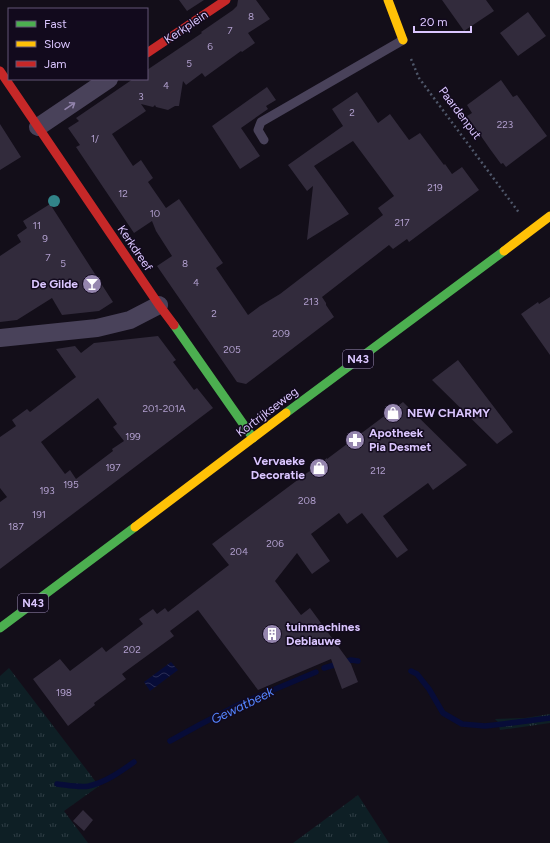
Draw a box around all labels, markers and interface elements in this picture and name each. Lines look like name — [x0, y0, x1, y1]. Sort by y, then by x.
street label: Kerkplein — [162, 7, 211, 47]
legend — [8, 8, 148, 80]
scale bar — [414, 8, 471, 34]
house number: 8 — [248, 10, 254, 23]
text: 20 m — [420, 15, 448, 29]
text: Fast — [44, 17, 67, 31]
house number: 7 — [227, 24, 233, 37]
text: Slow — [44, 37, 71, 51]
house number: 6 — [207, 40, 213, 53]
text: Jam — [44, 57, 67, 71]
house number: 5 — [186, 57, 192, 70]
house number: 4 — [163, 79, 169, 92]
street label: Paardenput — [436, 84, 484, 142]
house number: 3 — [138, 90, 144, 103]
one-way arrow — [64, 101, 76, 109]
house number: 2 — [349, 106, 355, 119]
house number: 223 — [497, 118, 513, 131]
house number: 1/ — [91, 132, 99, 145]
house number: 219 — [427, 181, 443, 194]
house number: 12 — [118, 187, 128, 200]
house number: 10 — [150, 207, 160, 220]
house number: 217 — [394, 216, 410, 229]
house number: 11 — [33, 219, 41, 232]
street label: Kerkdreef — [115, 222, 156, 274]
house number: 9 — [42, 232, 48, 245]
house number: 7 — [45, 251, 51, 264]
house number: 5 — [60, 257, 66, 270]
house number: 8 — [182, 257, 188, 270]
bar icon: De Gilde — [81, 273, 103, 295]
house number: 4 — [193, 276, 199, 289]
place label: De Gilde — [31, 277, 78, 291]
house number: 213 — [303, 295, 319, 308]
house number: 2 — [211, 307, 217, 320]
house number: 209 — [272, 327, 290, 340]
house number: 205 — [223, 343, 241, 356]
road number: N43 — [343, 350, 373, 368]
street label: Kortrijkseweg — [233, 384, 301, 440]
house number: 201-201A — [142, 402, 186, 415]
shop icon: NEW CHARMY — [382, 402, 404, 424]
place label: NEW CHARMY — [407, 406, 490, 420]
place label: Apotheek Pia Desmet — [369, 426, 431, 454]
pharmacy icon: Apotheek Pia Desmet — [344, 429, 366, 451]
house number: 199 — [125, 430, 141, 443]
place label: Vervaeke Decoratie — [251, 454, 305, 482]
shop icon: Vervaeke Decoratie — [308, 457, 330, 479]
house number: 197 — [105, 461, 121, 474]
house number: 212 — [370, 464, 386, 477]
house number: 195 — [63, 478, 79, 491]
house number: 193 — [39, 484, 55, 497]
house number: 208 — [298, 494, 316, 507]
house number: 191 — [32, 508, 46, 521]
house number: 187 — [8, 520, 24, 533]
house number: 206 — [266, 537, 284, 550]
house number: 204 — [230, 545, 248, 558]
road number: N43 — [18, 594, 48, 612]
place label: tuinmachines Deblauwe — [286, 620, 360, 648]
building icon: tuinmachines Deblauwe — [261, 623, 283, 645]
house number: 202 — [123, 643, 141, 656]
water label: Gewatbeek — [208, 684, 277, 727]
house number: 198 — [56, 686, 72, 699]

